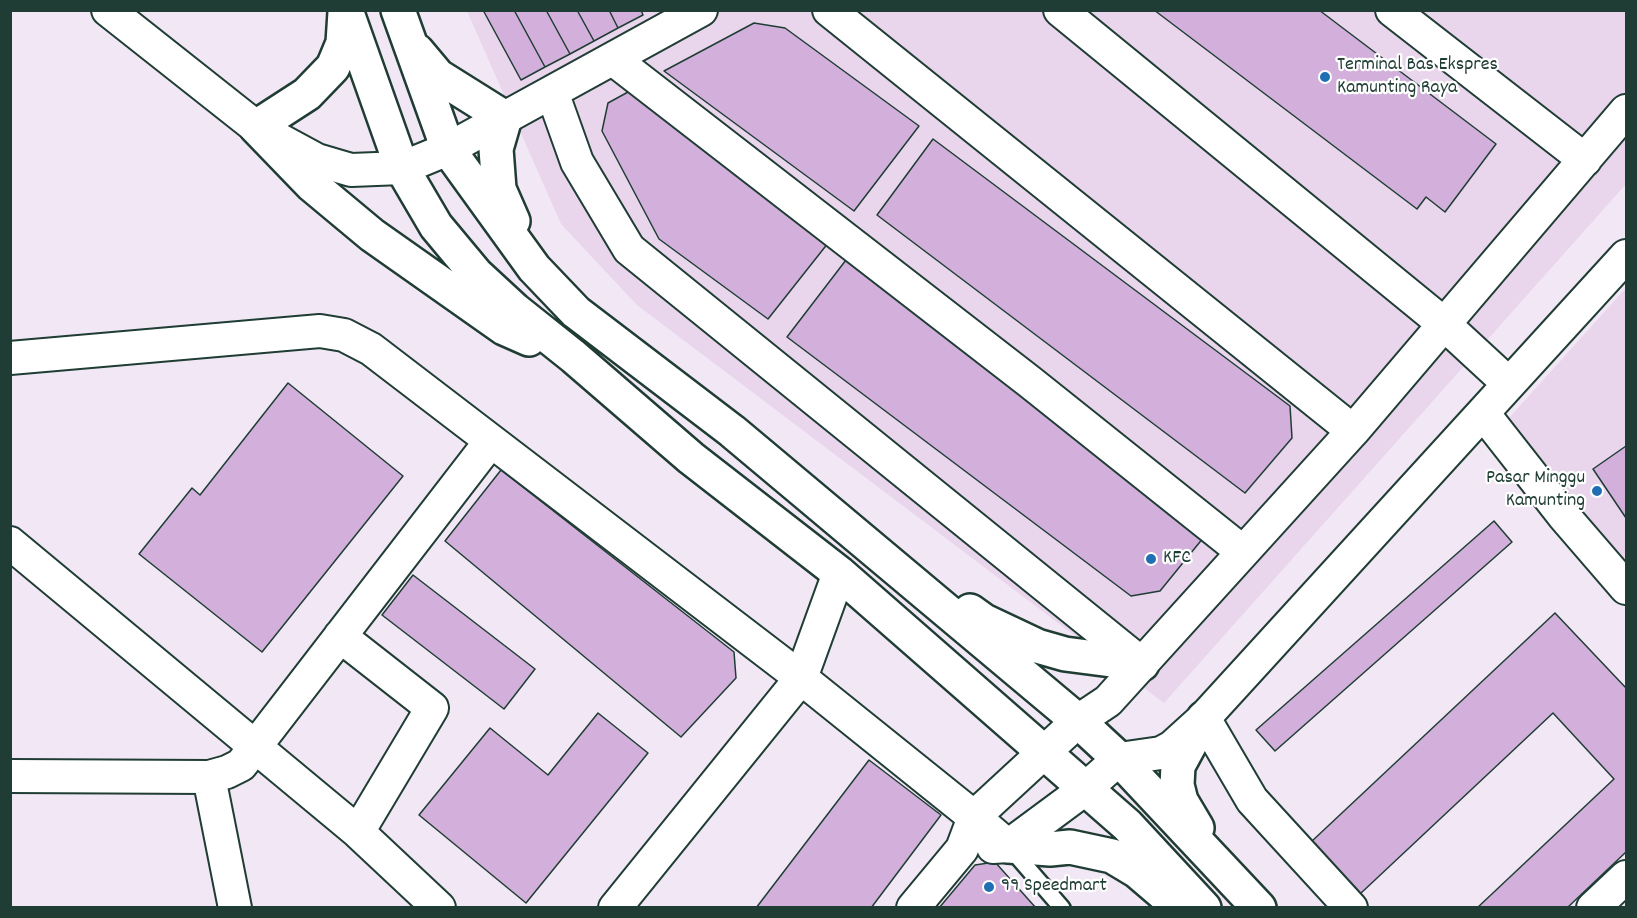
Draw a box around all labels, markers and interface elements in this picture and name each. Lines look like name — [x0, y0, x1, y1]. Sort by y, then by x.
place label: Terminal Bas Ekspres Kamunting Raya — [1337, 54, 1498, 101]
marker: Terminal Bas Ekspres Kamunting Raya — [1318, 70, 1332, 84]
place label: Pasar Minggu Kamunting — [1486, 467, 1585, 514]
marker: Pasar Minggu Kamunting — [1590, 484, 1604, 498]
place label: KFC — [1163, 547, 1191, 571]
marker: KFC — [1144, 552, 1158, 566]
place label: 99 Speedmart — [1001, 875, 1107, 899]
marker: 99 Speedmart — [982, 880, 996, 894]

